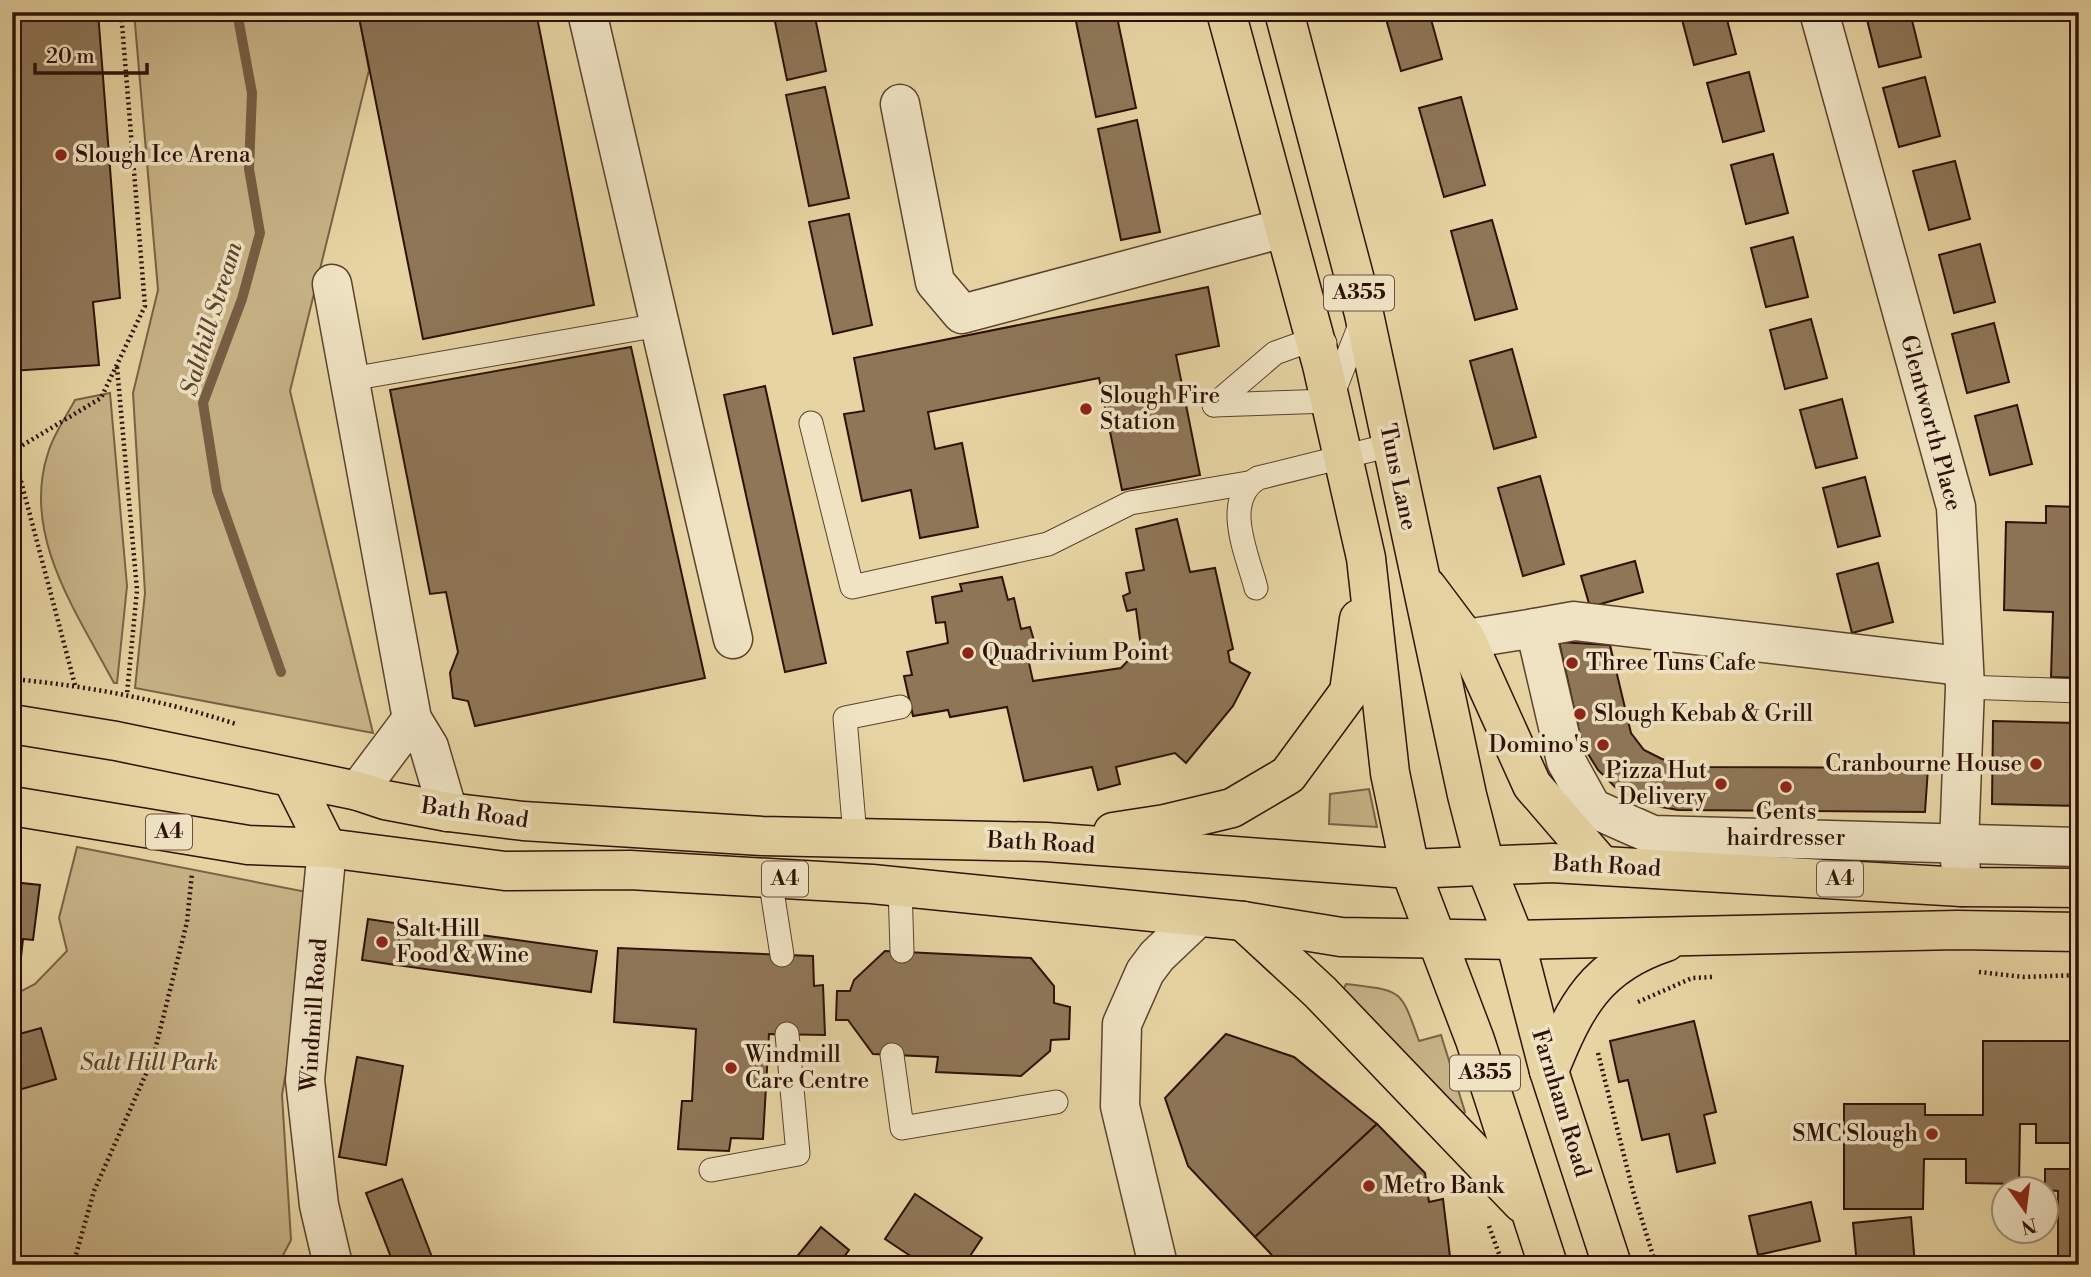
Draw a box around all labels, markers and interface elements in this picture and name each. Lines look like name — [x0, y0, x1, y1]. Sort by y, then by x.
scale bar — [35, 32, 147, 76]
text: 20 m — [46, 44, 95, 70]
place label: Slough Ice Arena — [75, 141, 251, 169]
marker: Slough Ice Arena — [53, 147, 69, 163]
water label: Salthill Stream — [174, 238, 250, 400]
road number: A355 — [1324, 276, 1394, 310]
street label: Glentworth Place — [1894, 332, 1968, 514]
place label: Slough Fire Station — [1100, 382, 1220, 436]
marker: Slough Fire Station — [1078, 401, 1094, 417]
street label: Tuns Lane — [1373, 421, 1423, 533]
place label: Quadrivium Point — [982, 639, 1169, 667]
marker: Quadrivium Point — [960, 645, 976, 661]
place label: Three Tuns Cafe — [1586, 649, 1756, 677]
marker: Three Tuns Cafe — [1564, 655, 1580, 671]
place label: Slough Kebab & Grill — [1594, 700, 1813, 728]
marker: Slough Kebab & Grill — [1572, 706, 1588, 722]
place label: Domino's — [1489, 731, 1589, 759]
marker: Domino's — [1595, 737, 1611, 753]
place label: Cranbourne House — [1825, 750, 2022, 778]
marker: Cranbourne House — [2028, 756, 2044, 772]
place label: Pizza Hut Delivery — [1606, 757, 1708, 811]
marker: Pizza Hut Delivery — [1713, 776, 1729, 792]
marker: Gents hairdresser — [1778, 779, 1794, 795]
street label: Bath Road — [419, 791, 530, 834]
place label: Gents hairdresser — [1727, 798, 1845, 852]
road number: A4 — [146, 814, 192, 850]
street label: Bath Road — [985, 826, 1096, 860]
street label: Bath Road — [1551, 849, 1662, 883]
road number: A4 — [762, 862, 808, 896]
road number: A4 — [1817, 862, 1863, 896]
place label: Salt Hill Food & Wine — [396, 915, 529, 969]
marker: Salt Hill Food & Wine — [374, 934, 390, 950]
street label: Windmill Road — [295, 937, 333, 1094]
street label: Farnham Road — [1525, 1026, 1597, 1180]
place label: Windmill Care Centre — [744, 1041, 869, 1095]
park label: Salt Hill Park — [80, 1049, 218, 1077]
road number: A355 — [1450, 1056, 1520, 1090]
marker: Windmill Care Centre — [723, 1060, 739, 1076]
place label: SMC Slough — [1792, 1120, 1918, 1148]
marker: SMC Slough — [1924, 1126, 1940, 1142]
place label: Metro Bank — [1383, 1172, 1505, 1200]
north arrow — [1990, 1176, 2060, 1246]
marker: Metro Bank — [1361, 1178, 1377, 1194]
text: N — [2019, 1212, 2039, 1239]

